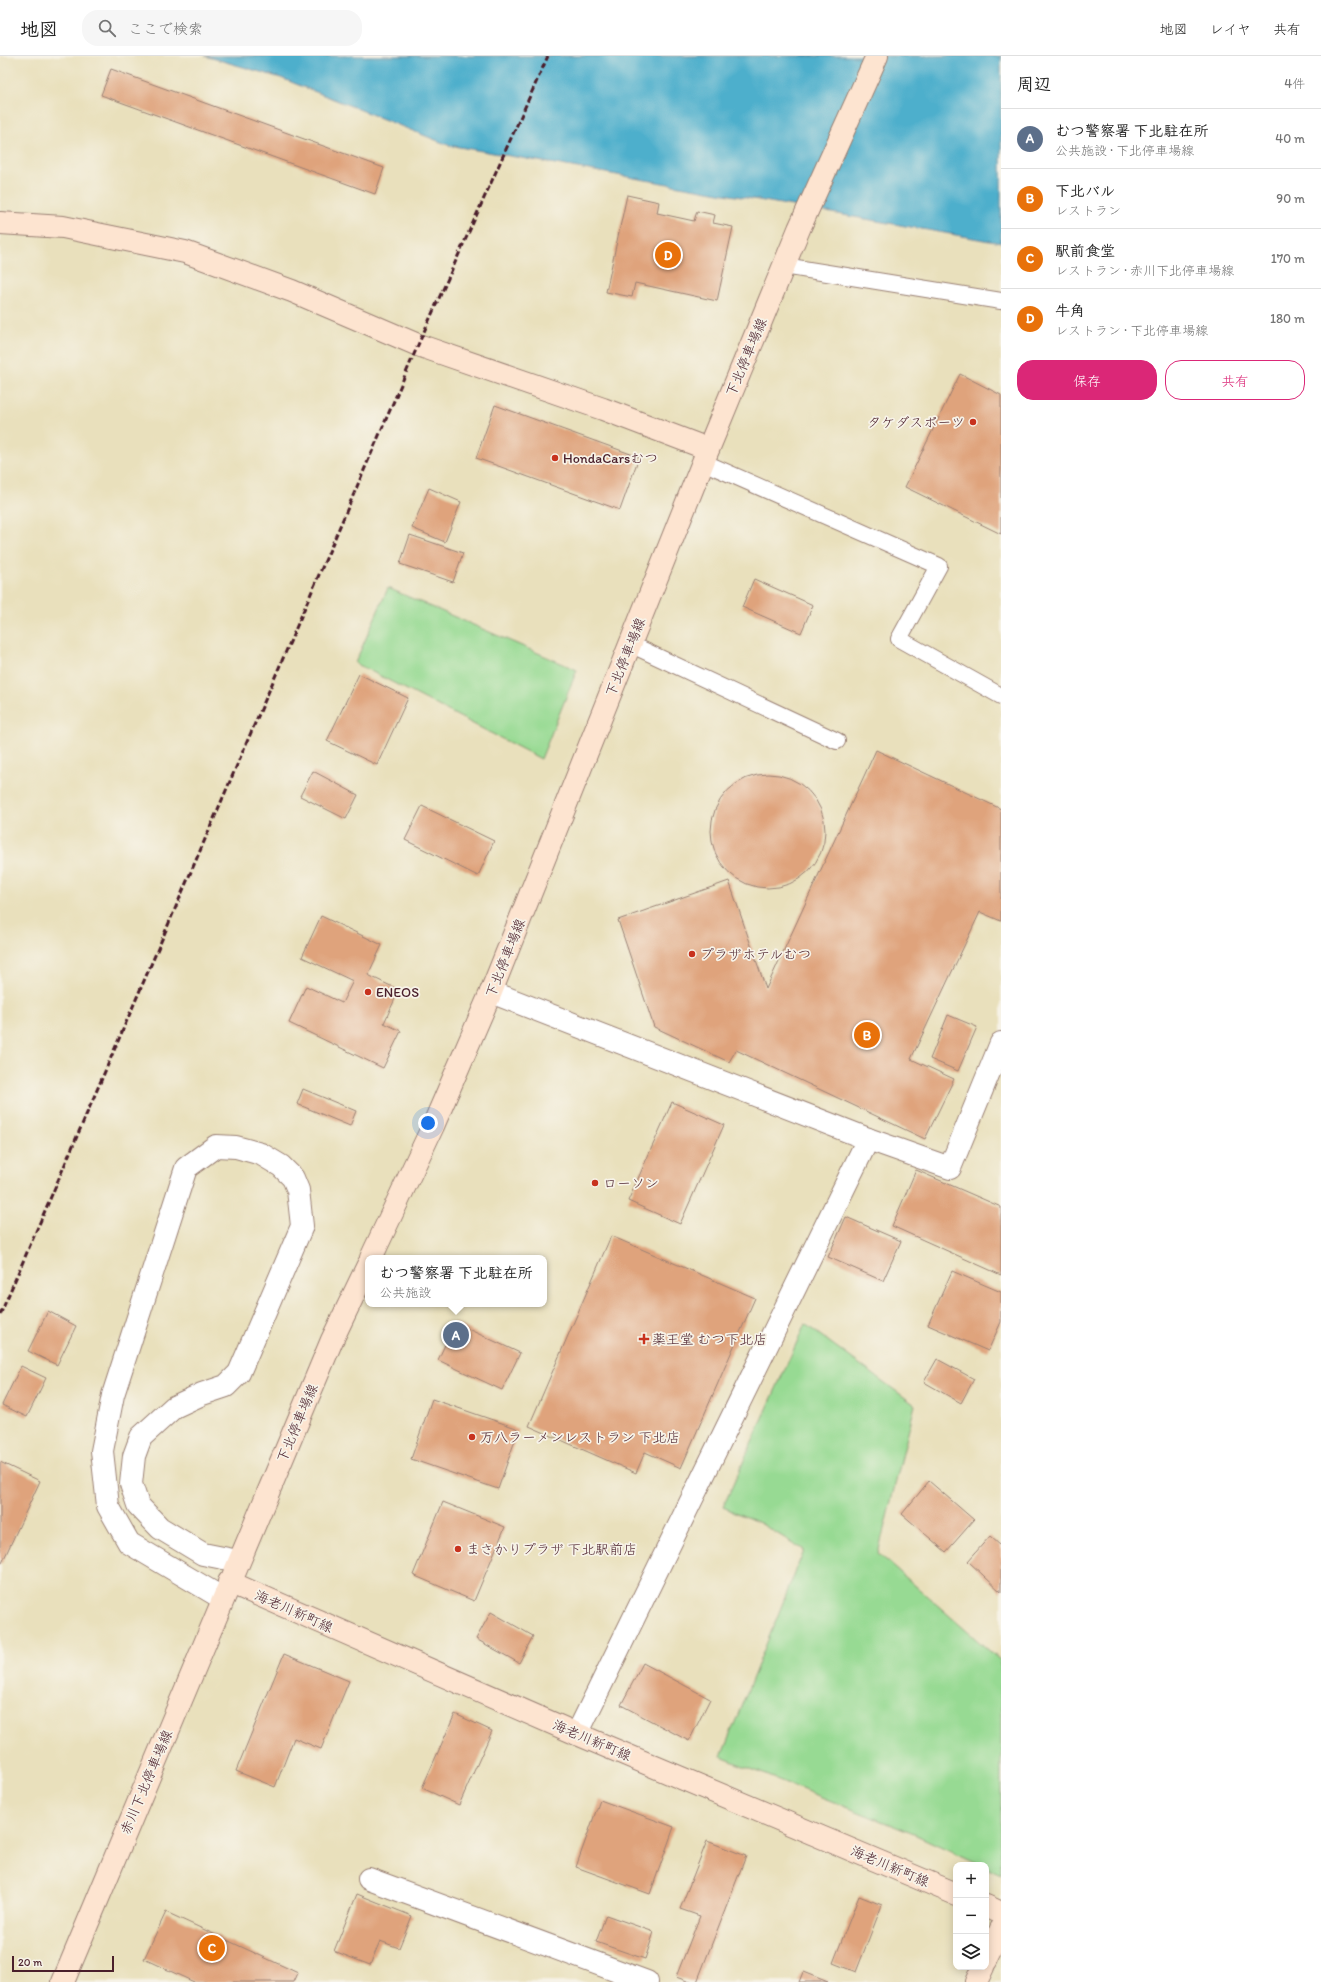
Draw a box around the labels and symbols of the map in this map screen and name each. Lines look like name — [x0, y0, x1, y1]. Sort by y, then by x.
pin: D — [655, 240, 681, 270]
street label: 下北停車場線 — [722, 315, 771, 399]
place label: タケダスポーツ — [867, 414, 965, 431]
marker: タケダスポーツ — [968, 417, 978, 427]
place label: HondaCarsむつ — [563, 450, 658, 467]
marker: HondaCarsむつ — [550, 453, 560, 463]
street label: 下北停車場線 — [602, 615, 649, 699]
street label: 下北停車場線 — [482, 916, 529, 1000]
place label: プラザホテルむつ — [700, 946, 811, 963]
marker: プラザホテルむつ — [687, 949, 697, 959]
place label: ENEOS — [376, 984, 419, 1001]
marker: ENEOS — [363, 987, 373, 997]
pin: B — [854, 1020, 880, 1050]
your location — [418, 1113, 438, 1133]
place label: ローソン — [603, 1175, 659, 1192]
marker: ローソン — [590, 1178, 600, 1188]
pin: A — [443, 1320, 469, 1350]
place label: 薬王堂 むつ下北店 — [652, 1331, 767, 1348]
marker: 薬王堂 むつ下北店 — [639, 1334, 649, 1344]
street label: 下北停車場線 — [273, 1381, 322, 1465]
place label: 万八ラーメンレストラン 下北店 — [480, 1429, 680, 1446]
marker: 万八ラーメンレストラン 下北店 — [467, 1432, 477, 1442]
place label: まさかりプラザ 下北駅前店 — [466, 1541, 637, 1558]
marker: まさかりプラザ 下北駅前店 — [453, 1544, 463, 1554]
street label: 海老川新町線 — [252, 1587, 336, 1636]
street label: 海老川新町線 — [550, 1716, 634, 1765]
street label: 赤川下北停車場線 — [117, 1727, 176, 1837]
street label: 海老川新町線 — [848, 1842, 932, 1891]
pin: C — [199, 1933, 225, 1963]
scale bar — [12, 1954, 114, 1973]

